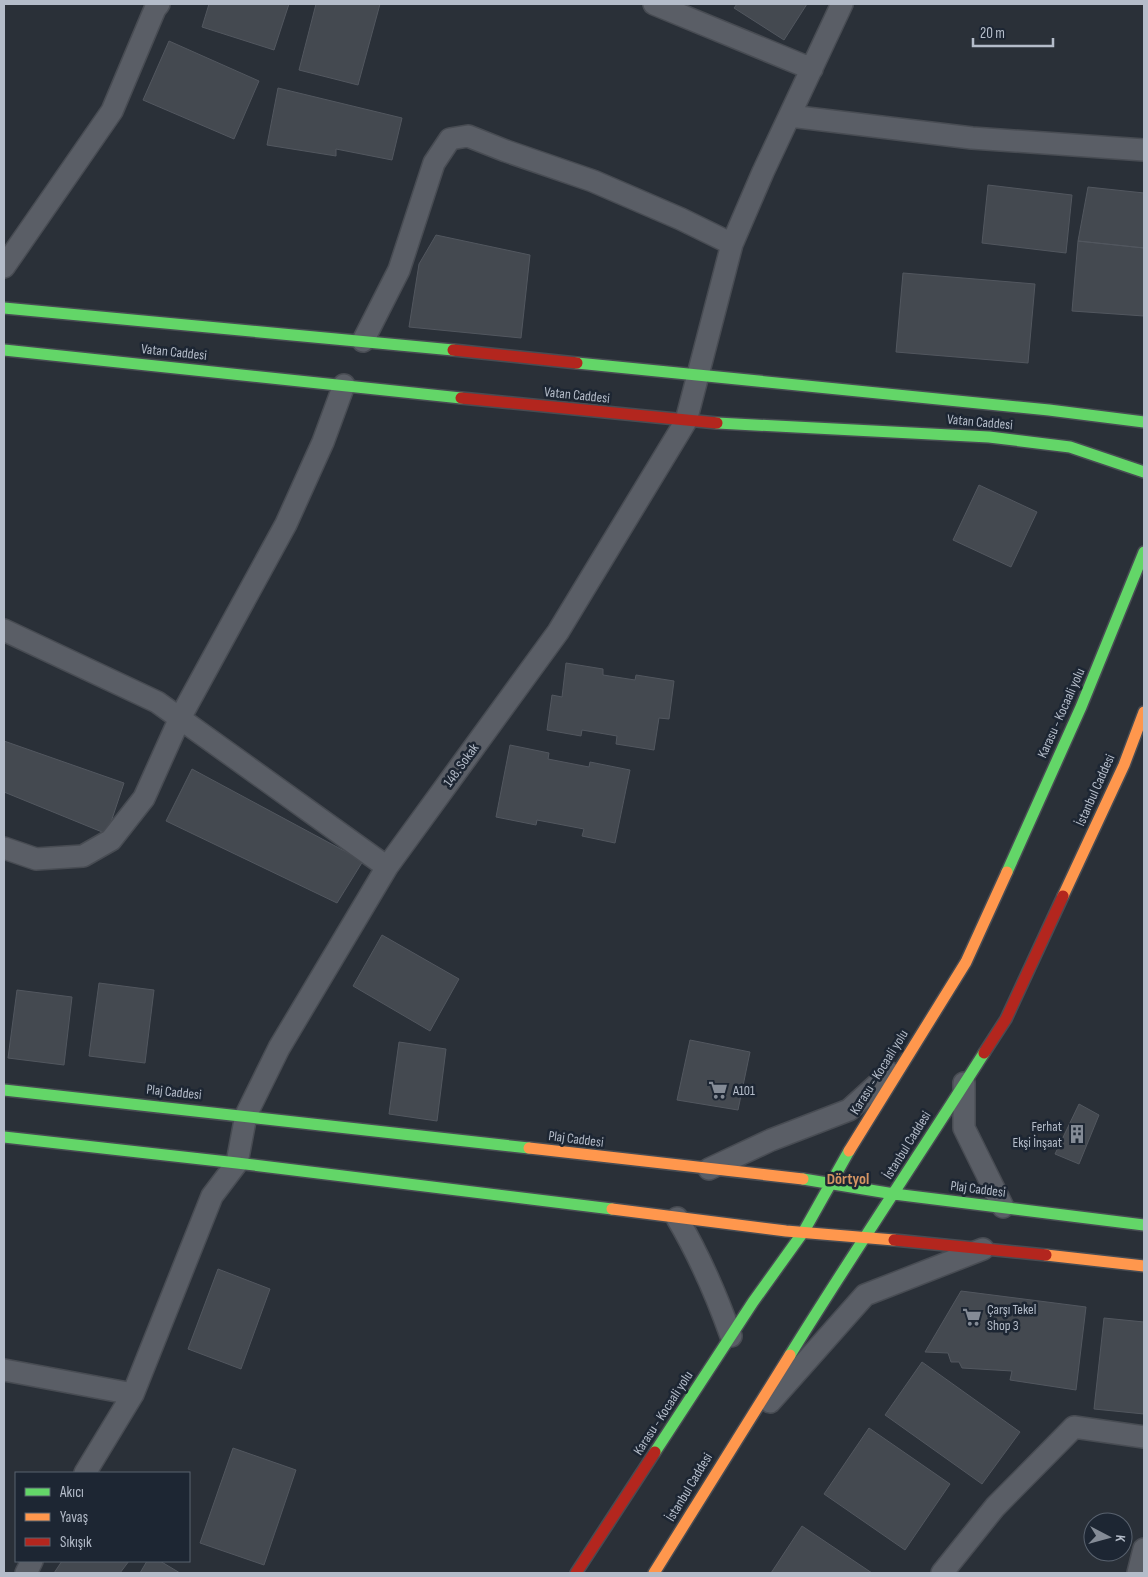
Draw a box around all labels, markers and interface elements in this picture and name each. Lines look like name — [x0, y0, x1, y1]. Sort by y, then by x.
scale bar — [973, 15, 1053, 47]
text: 20 m — [980, 24, 1005, 43]
street label: Vatan Caddesi — [140, 340, 208, 364]
street label: Vatan Caddesi — [543, 383, 611, 407]
street label: Vatan Caddesi — [946, 411, 1014, 433]
street label: Karasu - Kocaali yolu — [1034, 665, 1088, 761]
street label: 148. Sokak — [440, 739, 483, 790]
street label: İstanbul Caddesi — [1072, 751, 1118, 829]
street label: Karasu - Kocaali yolu — [846, 1026, 912, 1118]
supermarket icon: A101 — [707, 1079, 729, 1101]
street label: Plaj Caddesi — [146, 1081, 202, 1103]
place label: A101 — [732, 1082, 755, 1099]
street label: İstanbul Caddesi — [879, 1108, 935, 1182]
place label: Ferhat Ekşi İnşaat — [1012, 1118, 1062, 1151]
building icon: Ferhat Ekşi İnşaat — [1066, 1123, 1088, 1145]
street label: Plaj Caddesi — [547, 1127, 605, 1151]
district label: Dörtyol — [827, 1170, 869, 1189]
street label: Plaj Caddesi — [949, 1177, 1007, 1201]
place label: Çarşı Tekel Shop 3 — [987, 1301, 1036, 1334]
supermarket icon: Çarşı Tekel Shop 3 — [961, 1306, 983, 1328]
street label: Karasu - Kocaali yolu — [630, 1368, 697, 1458]
street label: İstanbul Caddesi — [662, 1450, 716, 1524]
legend — [15, 1472, 190, 1562]
text: Akıcı — [59, 1483, 84, 1502]
text: Yavaş — [60, 1508, 88, 1527]
north arrow — [1083, 1512, 1133, 1562]
text: Sıkışık — [60, 1533, 92, 1552]
text: K — [1112, 1534, 1129, 1543]

